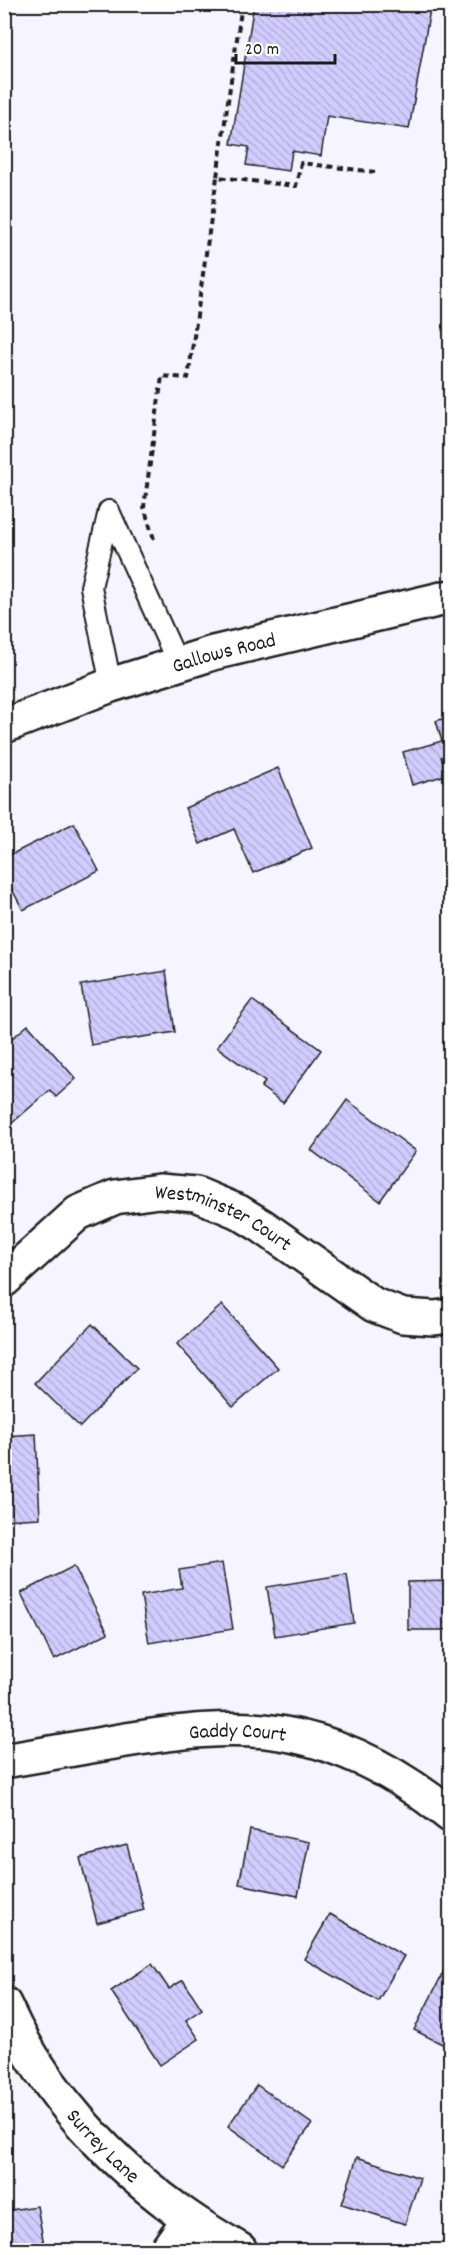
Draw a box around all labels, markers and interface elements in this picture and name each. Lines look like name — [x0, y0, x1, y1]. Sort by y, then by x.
scale bar — [236, 27, 335, 65]
text: 20 m — [245, 38, 279, 63]
street label: Gallows Road — [169, 627, 279, 683]
street label: Westminster Court — [154, 1179, 297, 1261]
street label: Gaddy Court — [188, 1717, 288, 1752]
street label: Surrey Lane — [58, 2104, 145, 2192]

